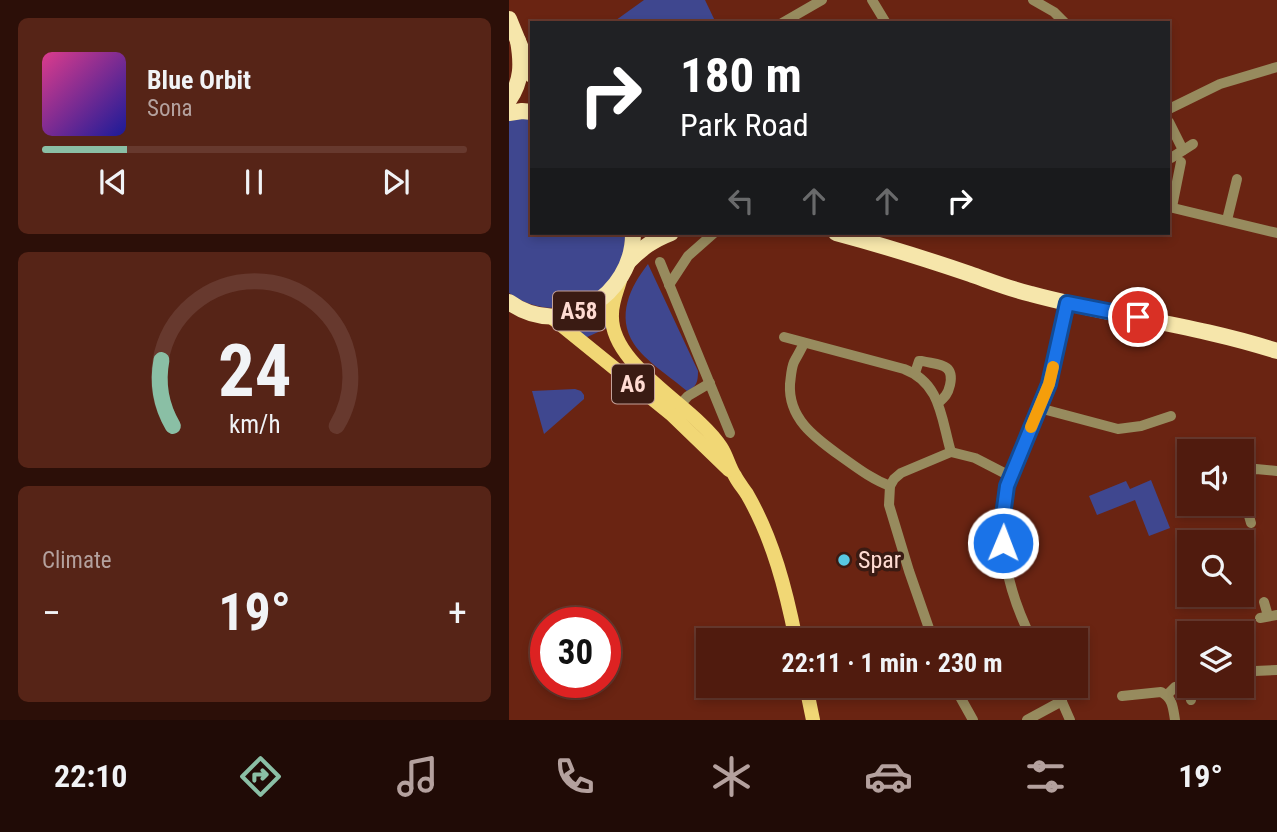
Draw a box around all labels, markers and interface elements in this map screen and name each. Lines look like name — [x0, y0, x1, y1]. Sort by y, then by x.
text: 180 m — [680, 47, 802, 104]
icon: right — [565, 49, 656, 140]
text: Blue Orbit — [147, 65, 251, 95]
text: Sona — [147, 95, 193, 122]
text: Park Road — [680, 106, 809, 144]
icon: previous — [94, 163, 132, 201]
icon: pause — [235, 163, 273, 201]
icon: next — [377, 163, 415, 201]
icon: left — [722, 182, 760, 220]
icon: ahead — [795, 182, 833, 220]
icon: ahead — [868, 182, 906, 220]
icon: right — [941, 182, 979, 220]
pin — [1108, 287, 1168, 347]
road number: A58 — [553, 292, 605, 330]
icon: arrive — [1119, 298, 1157, 336]
text: 24 — [218, 328, 291, 414]
road number: A6 — [612, 364, 654, 404]
text: km/h — [229, 410, 280, 439]
map controls — [1177, 439, 1254, 698]
button: sound — [1177, 439, 1254, 516]
position arrow — [966, 506, 1040, 580]
button: search — [1177, 530, 1254, 607]
place label: Spar — [858, 546, 901, 574]
text: Climate — [42, 547, 112, 574]
marker: Spar — [836, 552, 852, 568]
text: 19° — [218, 582, 291, 643]
text: − — [42, 591, 61, 635]
text: + — [448, 591, 467, 635]
speed limit sign: 30 — [530, 607, 621, 698]
button: layers — [1177, 621, 1254, 698]
text: 22:11 · 1 min · 230 m — [782, 648, 1002, 678]
icon: directions — [236, 752, 285, 801]
icon: music — [393, 752, 442, 801]
icon: phone — [550, 752, 599, 801]
icon: climate — [707, 752, 756, 801]
icon: car — [864, 752, 913, 801]
icon: filters — [1021, 752, 1070, 801]
text: 22:10 — [54, 757, 127, 795]
text: 19° — [1178, 757, 1223, 795]

